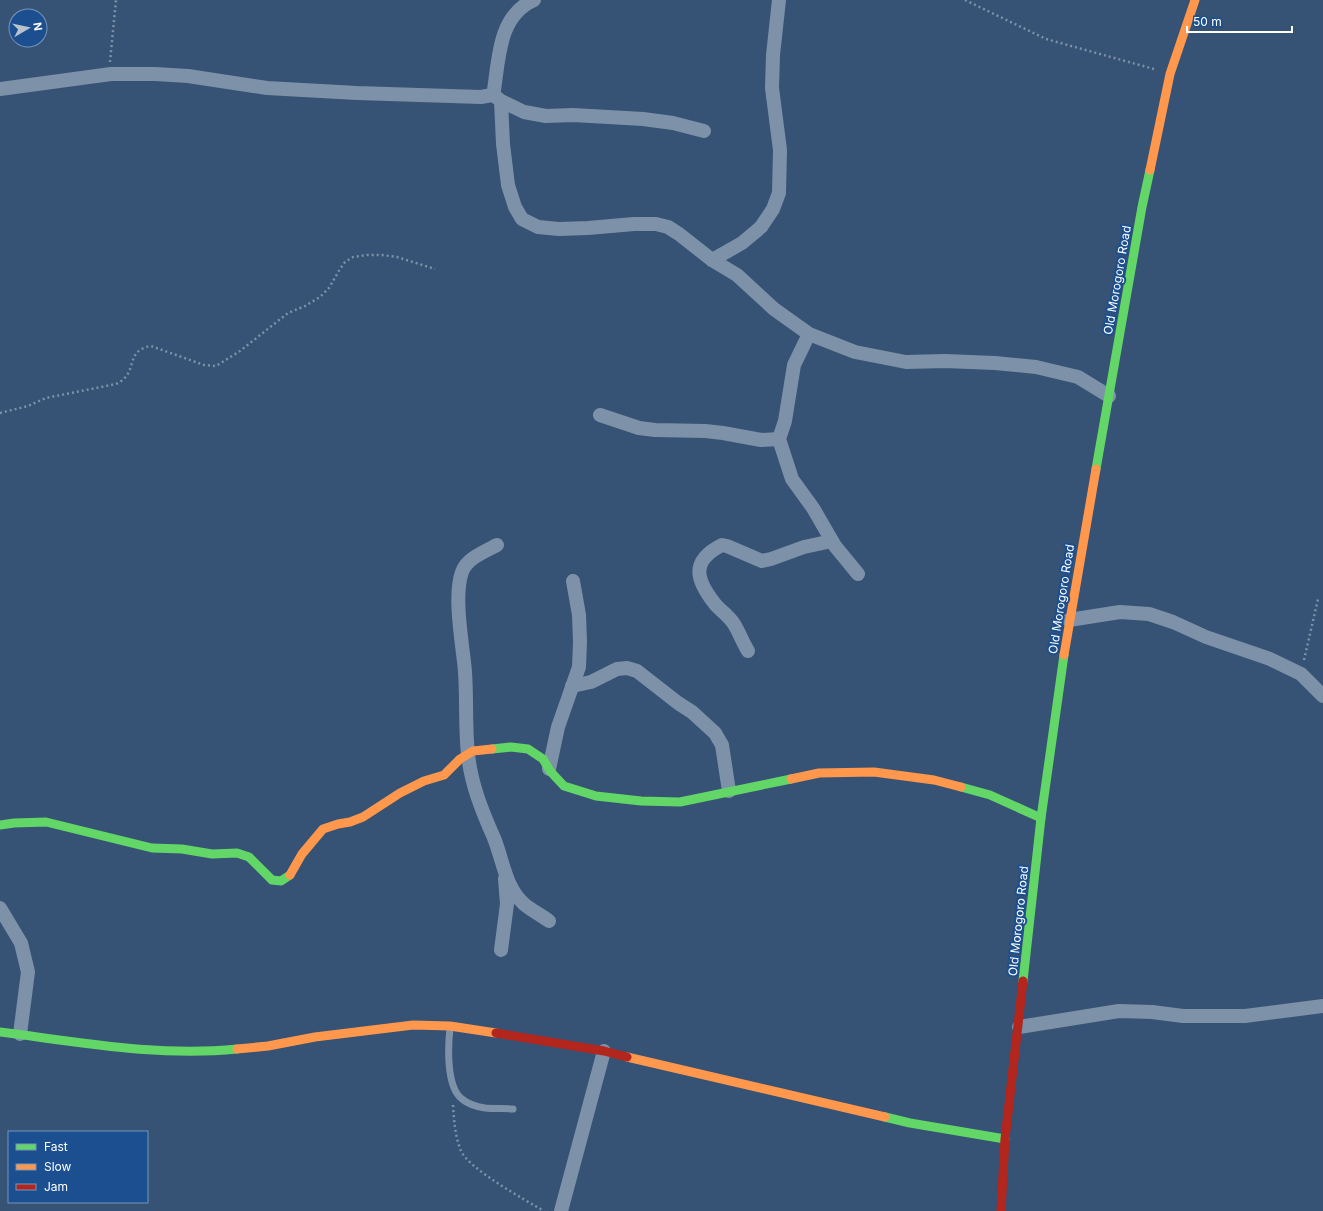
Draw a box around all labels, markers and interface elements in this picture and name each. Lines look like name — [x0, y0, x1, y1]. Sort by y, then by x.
north arrow — [8, 8, 48, 48]
scale bar — [1187, 8, 1292, 34]
text: 50 m — [1193, 14, 1222, 29]
text: N — [30, 21, 45, 32]
street label: Old Morogoro Road — [1100, 224, 1134, 336]
street label: Old Morogoro Road — [1045, 543, 1077, 655]
street label: Old Morogoro Road — [1005, 865, 1031, 977]
legend — [8, 1131, 148, 1203]
text: Fast — [44, 1139, 68, 1154]
text: Slow — [44, 1159, 72, 1174]
text: Jam — [44, 1179, 68, 1194]

